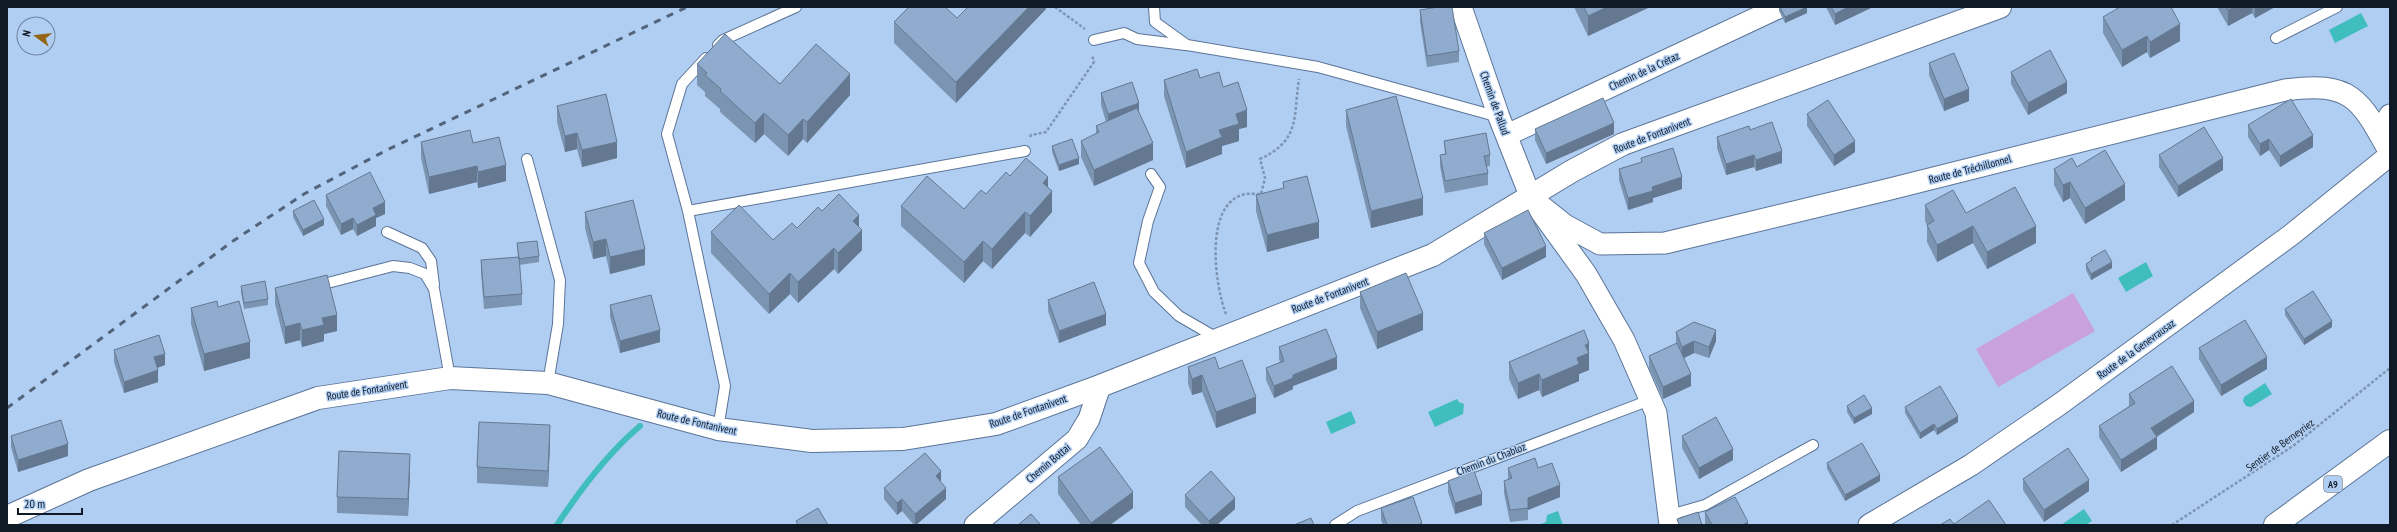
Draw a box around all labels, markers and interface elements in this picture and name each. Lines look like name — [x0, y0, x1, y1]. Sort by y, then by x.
north arrow — [16, 16, 56, 56]
text: N — [19, 29, 34, 38]
street label: Chemin de la Crétaz — [1607, 49, 1681, 93]
street label: Chemin de Pallud — [1477, 69, 1513, 137]
street label: Route de Fontanivent — [1612, 114, 1692, 156]
street label: Route de Tréchillonnel — [1927, 151, 2013, 187]
street label: Route de Fontanivent — [1290, 274, 1370, 316]
street label: Route de la Genevrausaz — [2094, 316, 2178, 382]
street label: Route de Fontanivent — [326, 377, 408, 403]
street label: Route de Fontanivent — [987, 391, 1069, 431]
street label: Route de Fontanivent — [656, 406, 738, 438]
street label: Sentier de Berneyriez — [2243, 416, 2317, 474]
street label: Chemin du Chabloz — [1454, 439, 1528, 479]
street label: Chemin Bottai — [1023, 440, 1073, 486]
road number: A9 — [2324, 476, 2342, 492]
scale bar — [18, 490, 82, 516]
text: 20 m — [24, 496, 45, 511]

